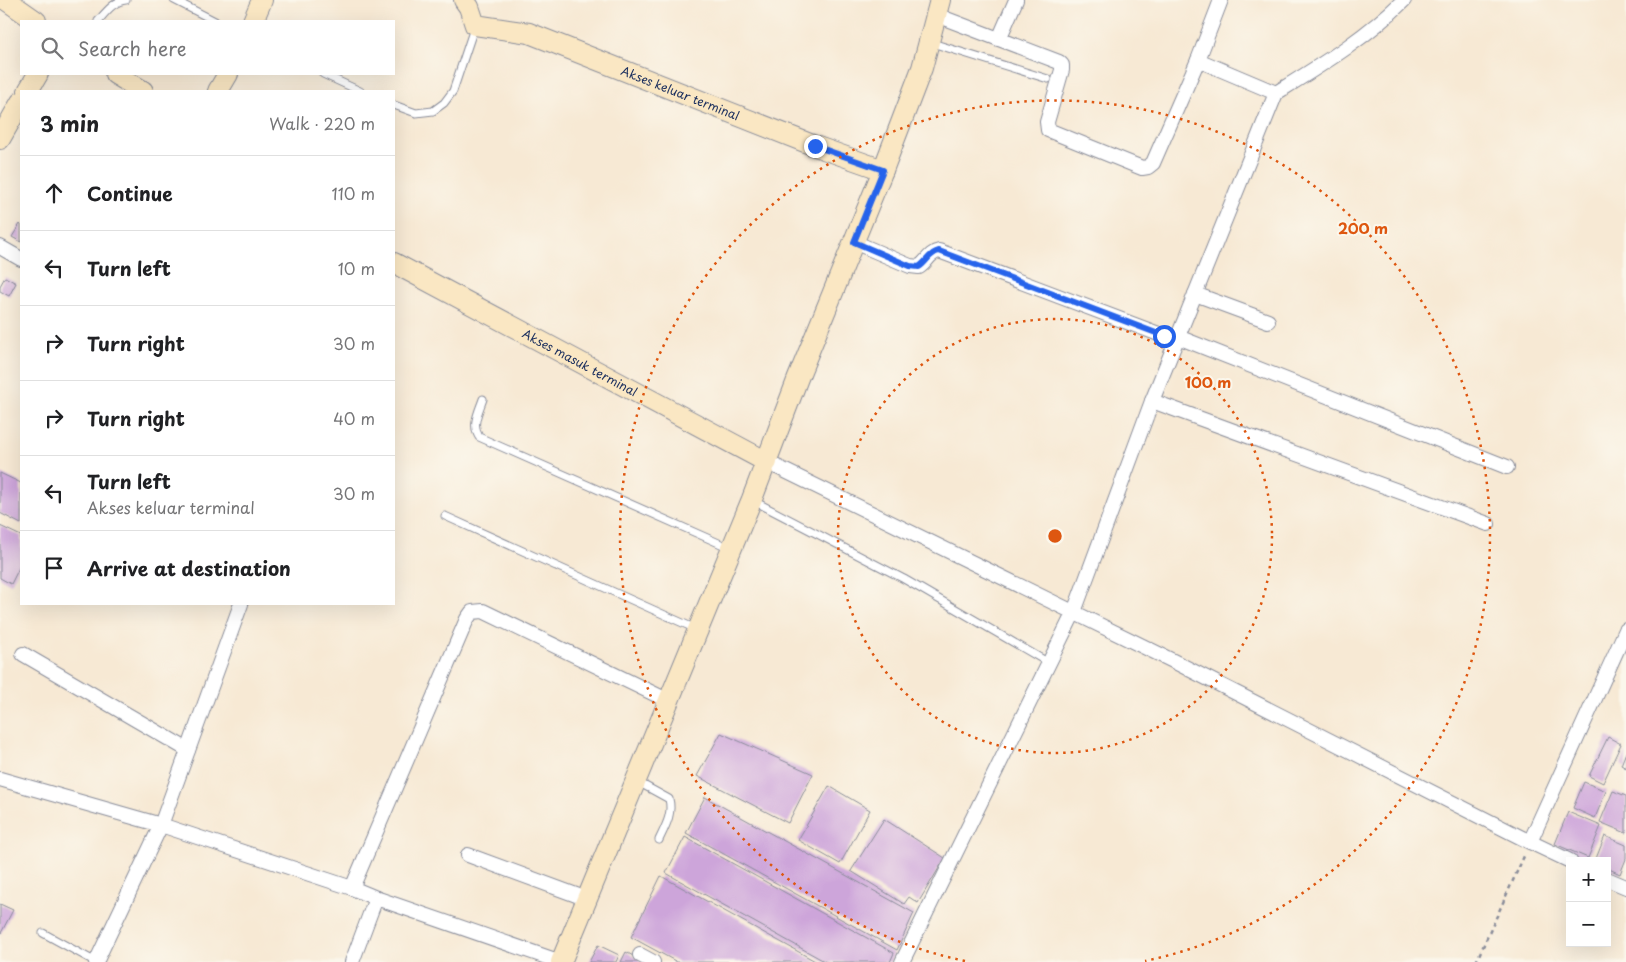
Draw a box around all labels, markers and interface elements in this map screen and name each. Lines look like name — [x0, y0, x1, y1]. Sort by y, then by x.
search box — [20, 20, 395, 75]
icon: search — [38, 34, 66, 62]
text: Search here — [78, 34, 187, 62]
street label: Akses keluar terminal — [619, 61, 742, 124]
text: 3 min — [40, 107, 99, 139]
text: Walk · 220 m — [269, 111, 375, 135]
route end — [804, 135, 827, 158]
icon: ahead — [40, 179, 68, 207]
text: Continue — [87, 179, 173, 207]
text: 110 m — [332, 181, 375, 205]
text: 200 m — [1338, 216, 1388, 239]
icon: left — [40, 254, 68, 282]
text: Turn left — [87, 254, 171, 282]
text: 10 m — [338, 256, 375, 280]
street label: Akses masuk terminal — [519, 324, 641, 400]
route start — [1153, 325, 1176, 348]
icon: right — [40, 329, 68, 357]
text: Turn right — [87, 329, 185, 357]
text: 30 m — [333, 331, 375, 355]
text: 100 m — [1185, 370, 1231, 393]
icon: right — [40, 404, 68, 432]
text: Turn right — [87, 404, 185, 432]
text: 40 m — [333, 406, 375, 430]
text: Turn left — [87, 467, 171, 495]
icon: left — [40, 479, 68, 507]
text: 30 m — [333, 481, 375, 505]
text: Akses keluar terminal — [87, 495, 255, 519]
centre of rings — [1046, 527, 1064, 545]
icon: arrive — [40, 554, 68, 582]
text: Arrive at destination — [87, 554, 291, 582]
map controls — [1566, 857, 1611, 947]
button: + — [1566, 857, 1611, 902]
button: − — [1566, 902, 1611, 947]

